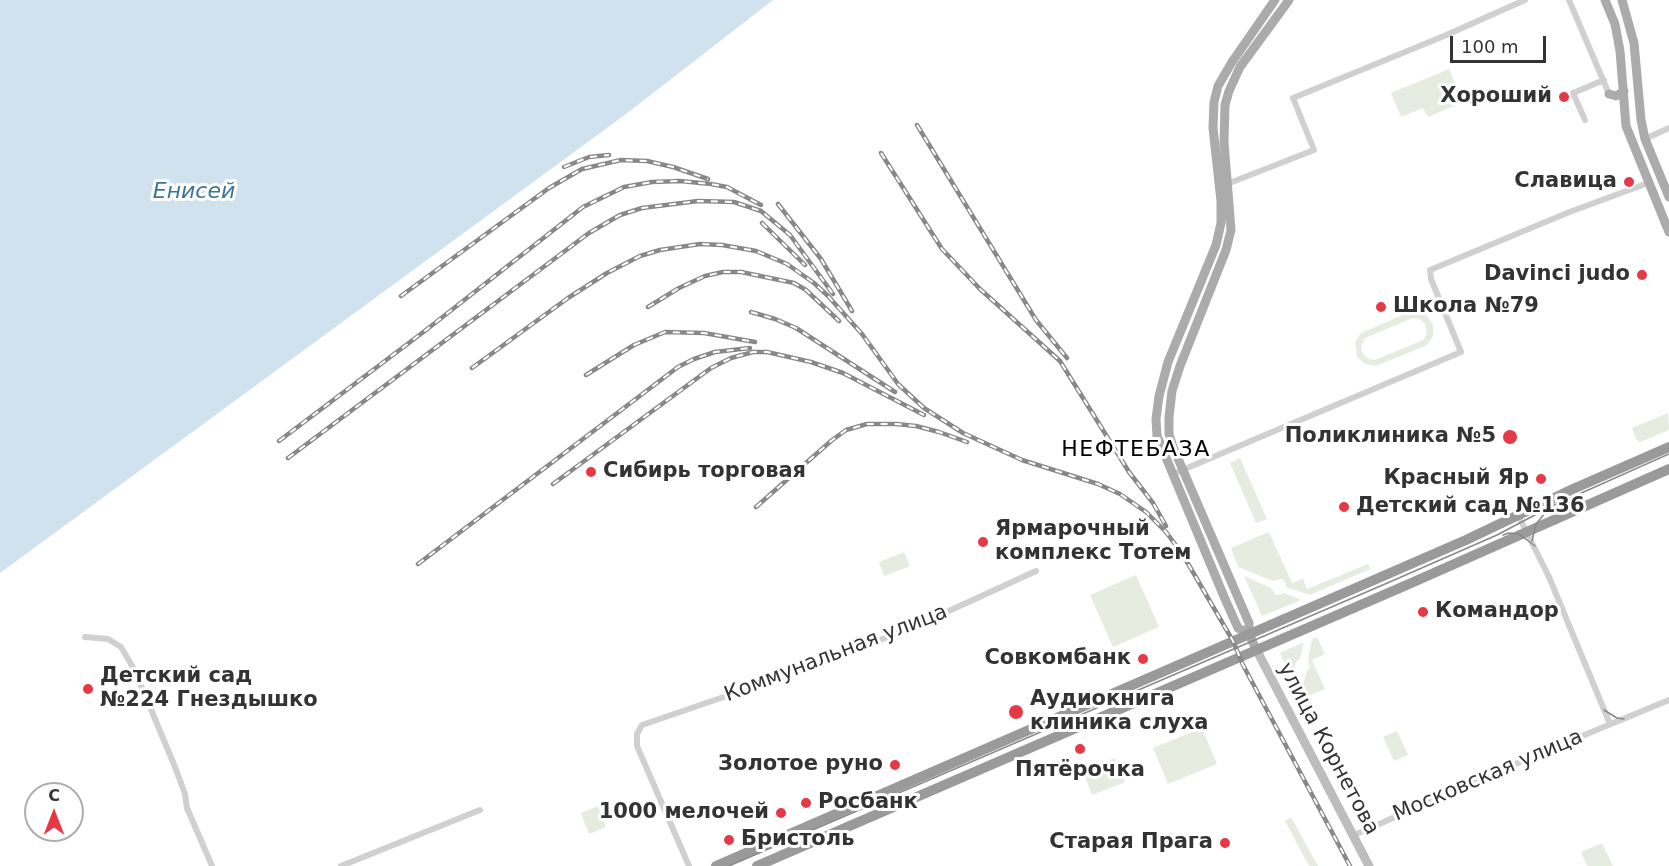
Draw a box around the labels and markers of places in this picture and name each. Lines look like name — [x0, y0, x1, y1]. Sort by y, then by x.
place label: Хороший — [1440, 84, 1552, 110]
marker: Хороший — [1557, 90, 1571, 104]
place label: Славица — [1514, 169, 1617, 195]
marker: Славица — [1622, 175, 1636, 189]
place label: Davinci judo — [1484, 262, 1630, 288]
marker: Davinci judo — [1635, 268, 1649, 282]
place label: Школа №79 — [1393, 294, 1539, 320]
marker: Школа №79 — [1374, 300, 1388, 314]
place label: Поликлиника №5 — [1285, 424, 1496, 450]
marker: Поликлиника №5 — [1501, 428, 1519, 446]
place label: Сибирь торговая — [603, 459, 806, 485]
marker: Сибирь торговая — [584, 465, 598, 479]
place label: Красный Яр — [1383, 466, 1529, 492]
marker: Красный Яр — [1534, 472, 1548, 486]
place label: Детский сад №136 — [1356, 494, 1585, 520]
marker: Детский сад №136 — [1337, 500, 1351, 514]
place label: Ярмарочный комплекс Тотем — [995, 517, 1191, 567]
marker: Ярмарочный комплекс Тотем — [976, 535, 990, 549]
place label: Командор — [1435, 599, 1559, 625]
marker: Командор — [1416, 605, 1430, 619]
place label: Совкомбанк — [984, 646, 1131, 672]
marker: Совкомбанк — [1136, 652, 1150, 666]
place label: Детский сад №224 Гнездышко — [100, 664, 318, 714]
marker: Детский сад №224 Гнездышко — [81, 682, 95, 696]
place label: Аудиокнига клиника слуха — [1030, 687, 1209, 737]
marker: Аудиокнига клиника слуха — [1007, 703, 1025, 721]
marker: Пятёрочка — [1073, 742, 1087, 756]
place label: Золотое руно — [718, 752, 883, 778]
marker: Золотое руно — [888, 758, 902, 772]
place label: Пятёрочка — [1015, 758, 1145, 784]
place label: Росбанк — [818, 790, 918, 816]
marker: Росбанк — [799, 796, 813, 810]
place label: 1000 мелочей — [599, 800, 769, 826]
marker: 1000 мелочей — [774, 806, 788, 820]
place label: Бристоль — [741, 827, 854, 853]
place label: Старая Прага — [1049, 830, 1213, 856]
marker: Бристоль — [722, 833, 736, 847]
marker: Старая Прага — [1218, 836, 1232, 850]

